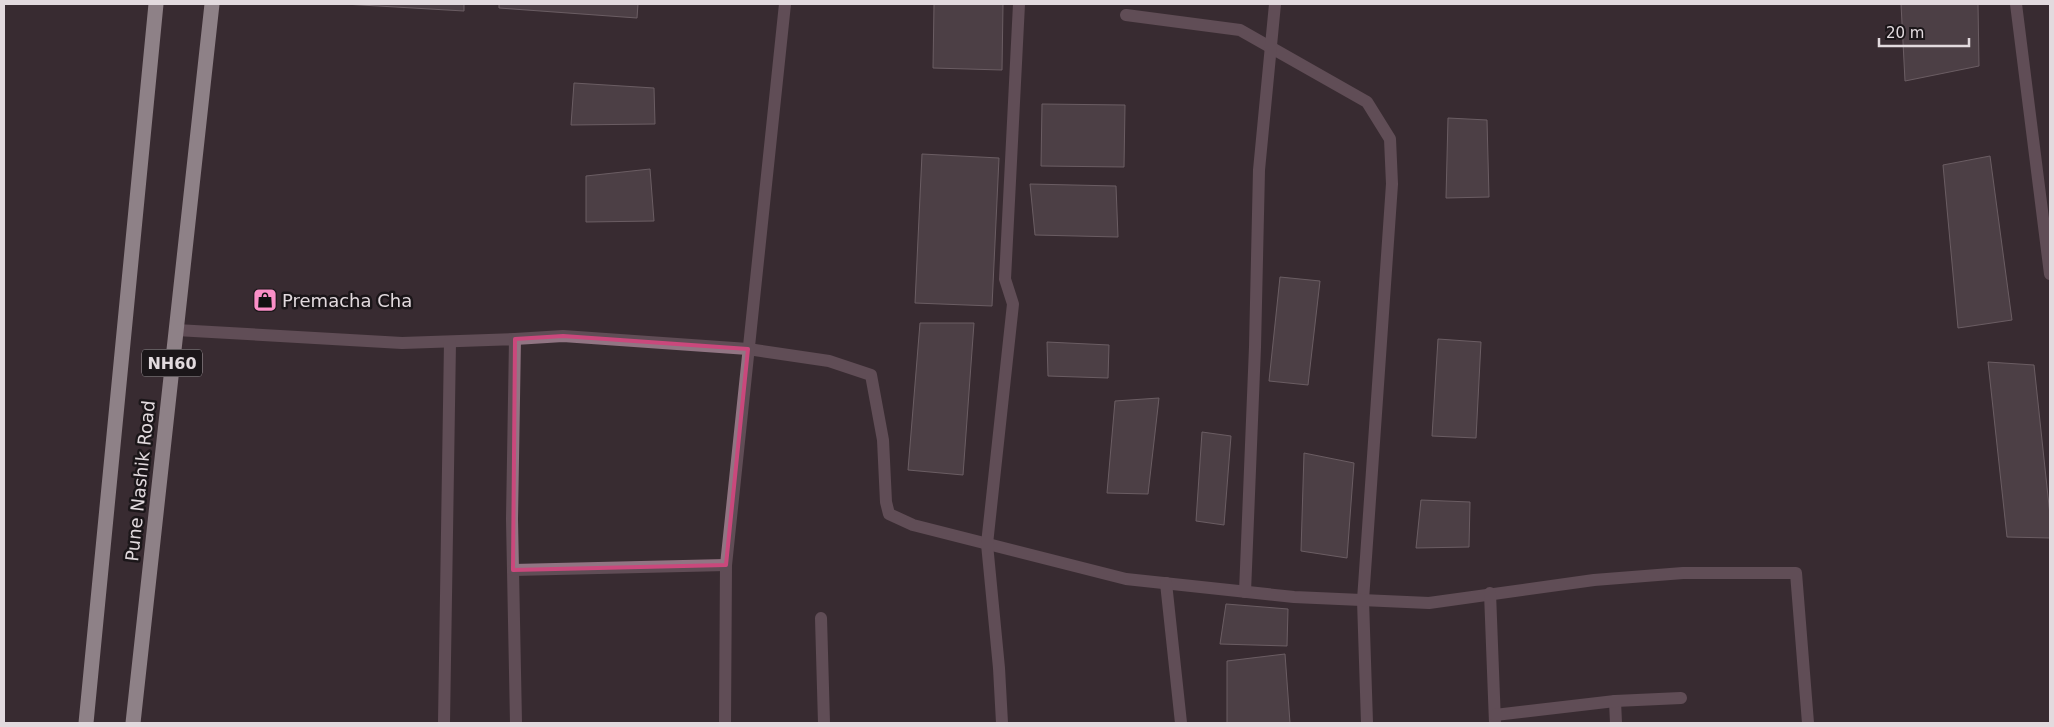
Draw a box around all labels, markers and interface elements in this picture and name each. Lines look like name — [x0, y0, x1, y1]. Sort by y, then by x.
scale bar — [1879, 15, 1969, 47]
text: 20 m — [1886, 24, 1924, 42]
shop icon: Premacha Cha — [252, 287, 278, 313]
place label: Premacha Cha — [282, 290, 412, 311]
road number: NH60 — [142, 349, 202, 376]
street label: Pune Nashik Road — [121, 399, 159, 563]

